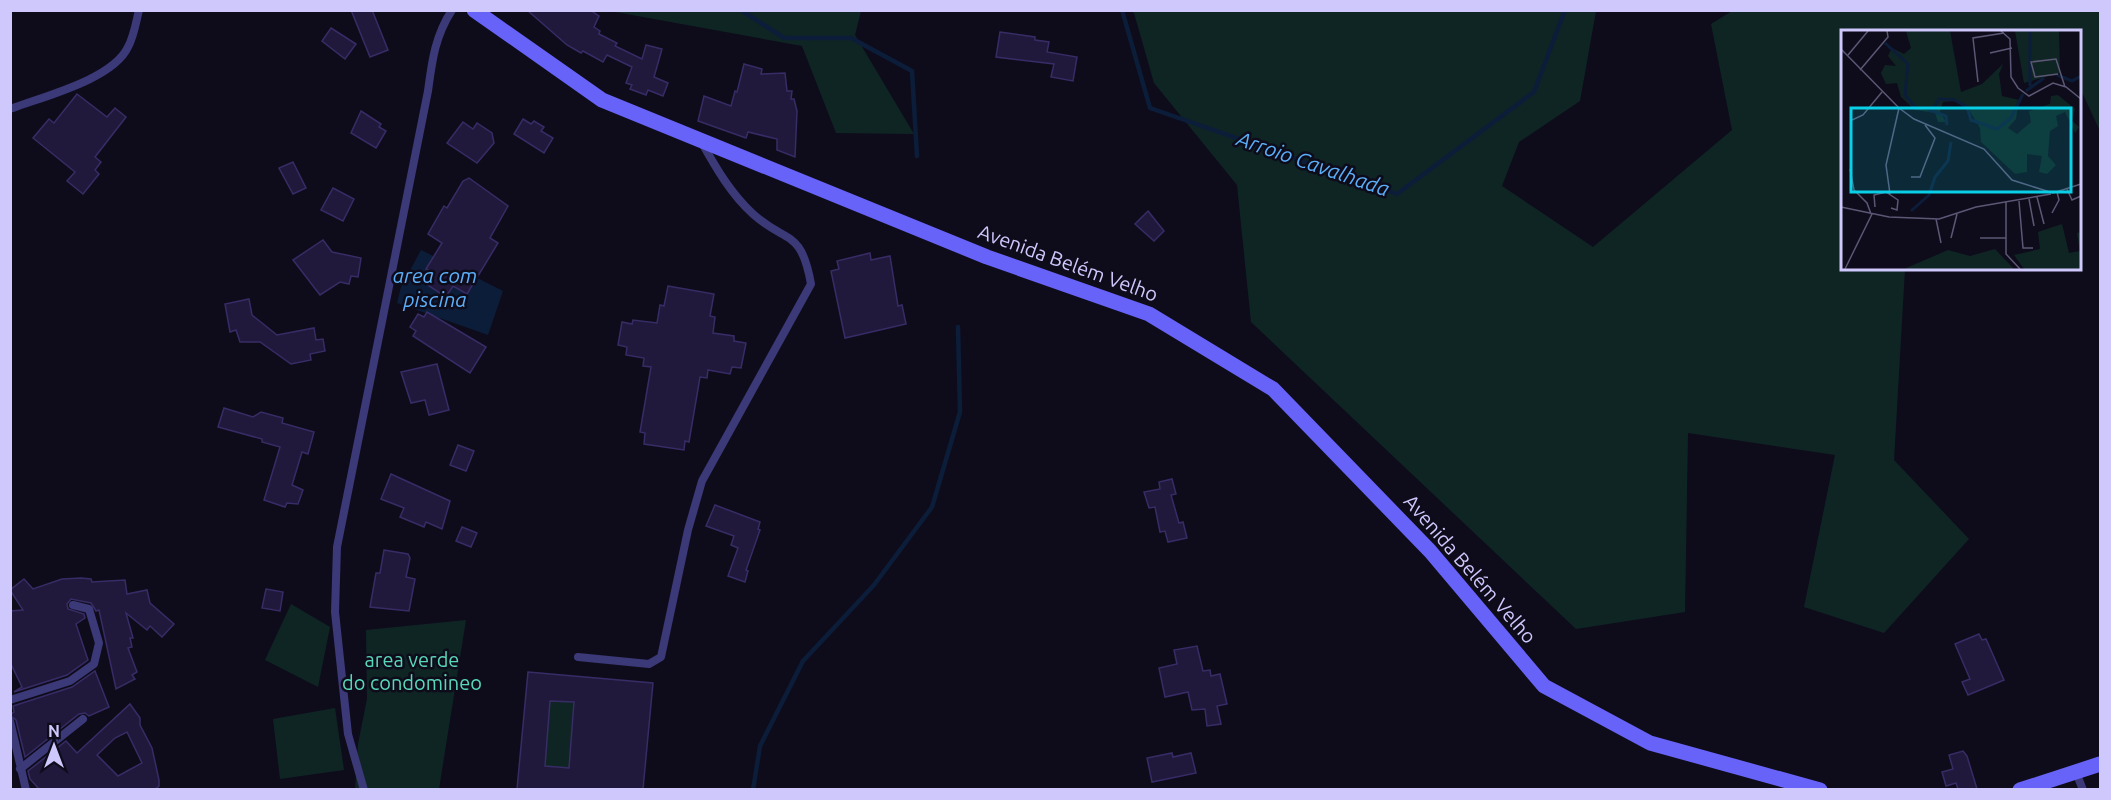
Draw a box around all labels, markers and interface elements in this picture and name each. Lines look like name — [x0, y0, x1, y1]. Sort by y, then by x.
inset map — [1841, 30, 2081, 270]
water label: Arroio Cavalhada — [1233, 125, 1393, 200]
street label: Avenida Belém Velho — [975, 219, 1161, 306]
water label: area com piscina — [393, 263, 477, 311]
street label: Avenida Belém Velho — [1400, 490, 1541, 648]
park label: area verde do condomineo — [342, 648, 482, 694]
north arrow — [24, 716, 84, 776]
text: N — [48, 722, 60, 740]

